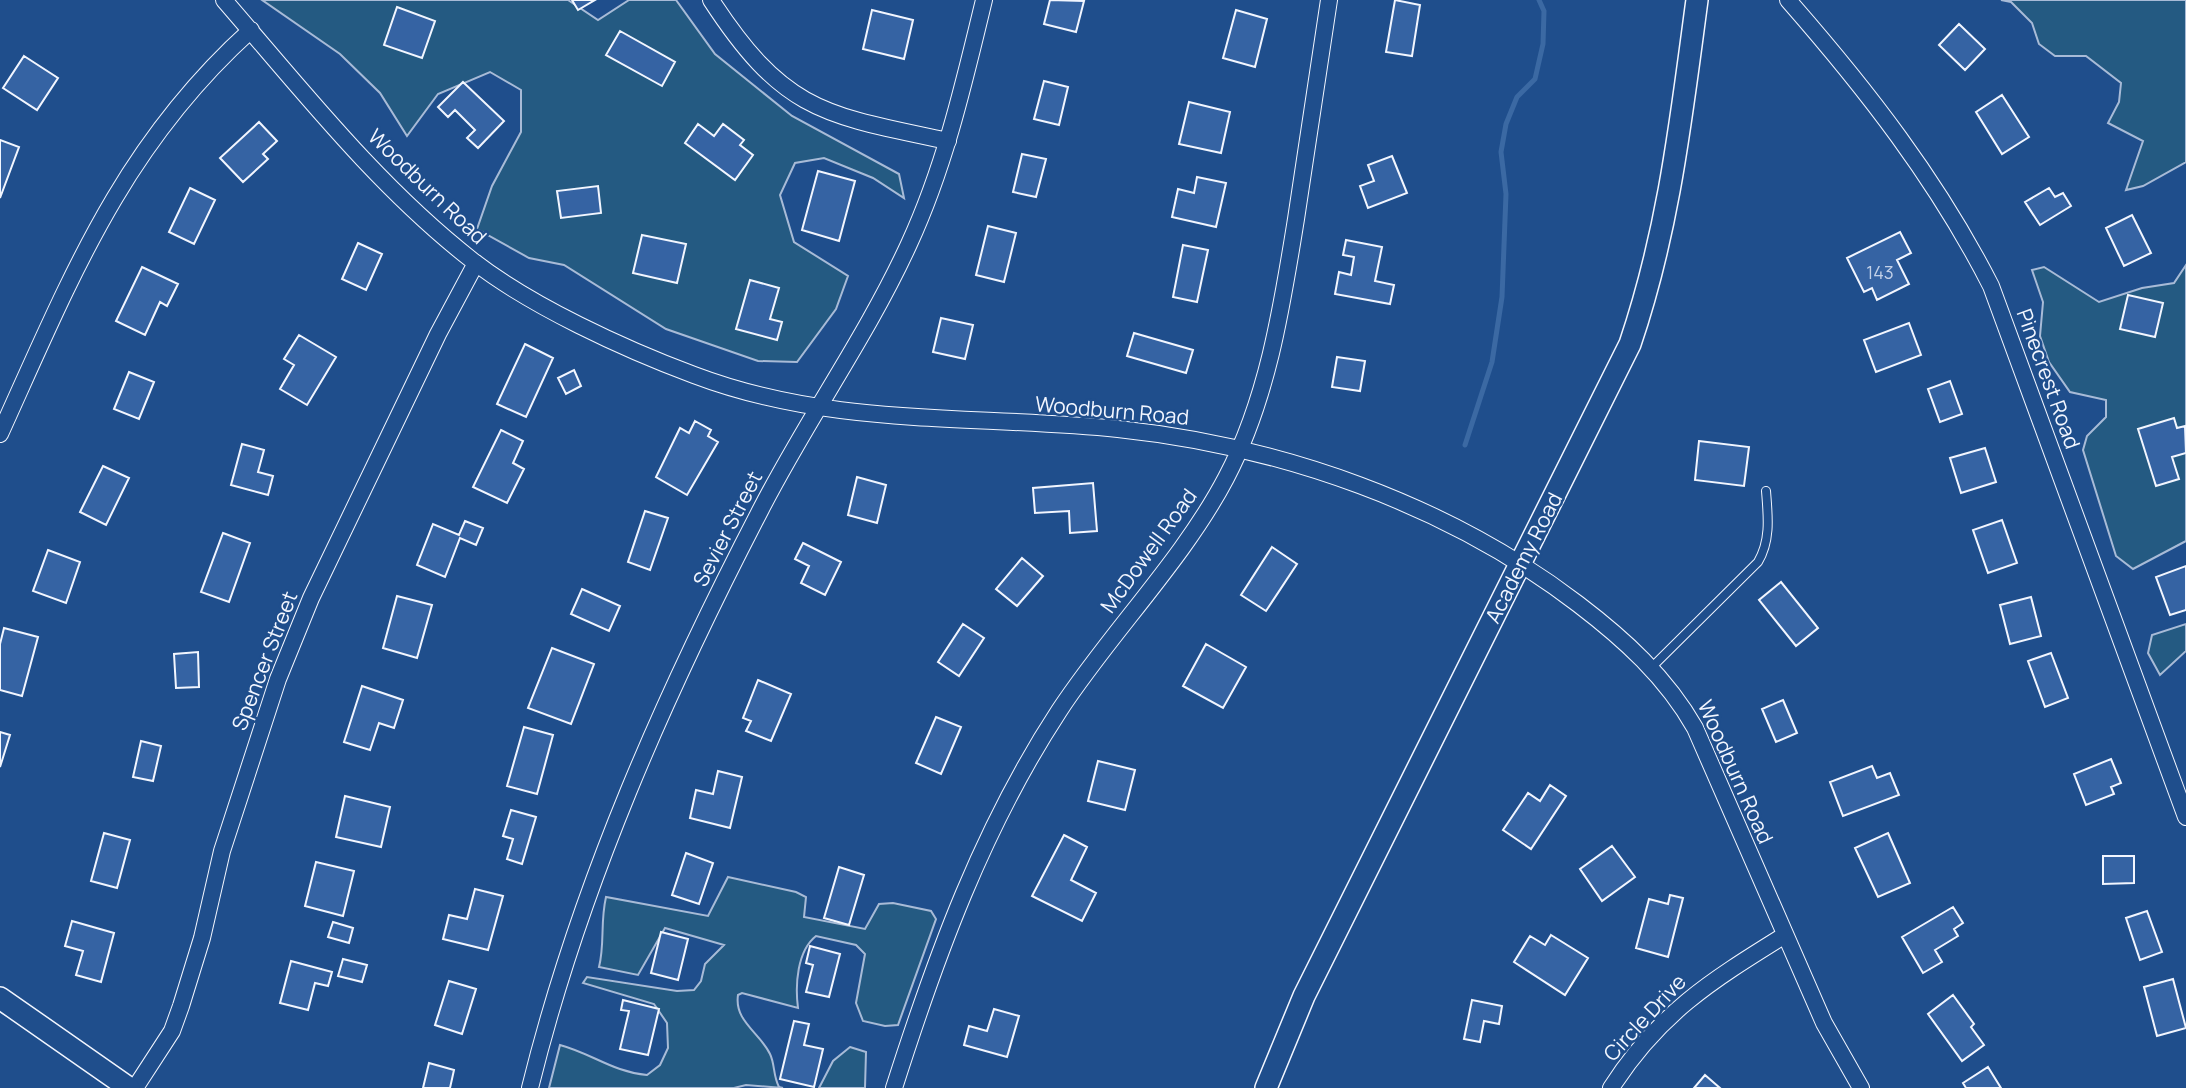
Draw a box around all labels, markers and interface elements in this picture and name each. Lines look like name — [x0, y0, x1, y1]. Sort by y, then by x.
street label: Woodburn Road — [362, 123, 493, 250]
house number: 143 — [1866, 260, 1894, 284]
street label: Pinecrest Road — [2011, 305, 2087, 452]
street label: Woodburn Road — [1034, 389, 1190, 431]
street label: Sevier Street — [686, 466, 768, 591]
street label: McDowell Road — [1094, 483, 1203, 618]
street label: Academy Road — [1478, 487, 1568, 628]
street label: Spencer Street — [225, 587, 303, 734]
street label: Woodburn Road — [1692, 695, 1780, 848]
street label: Circle Drive — [1597, 968, 1692, 1067]

